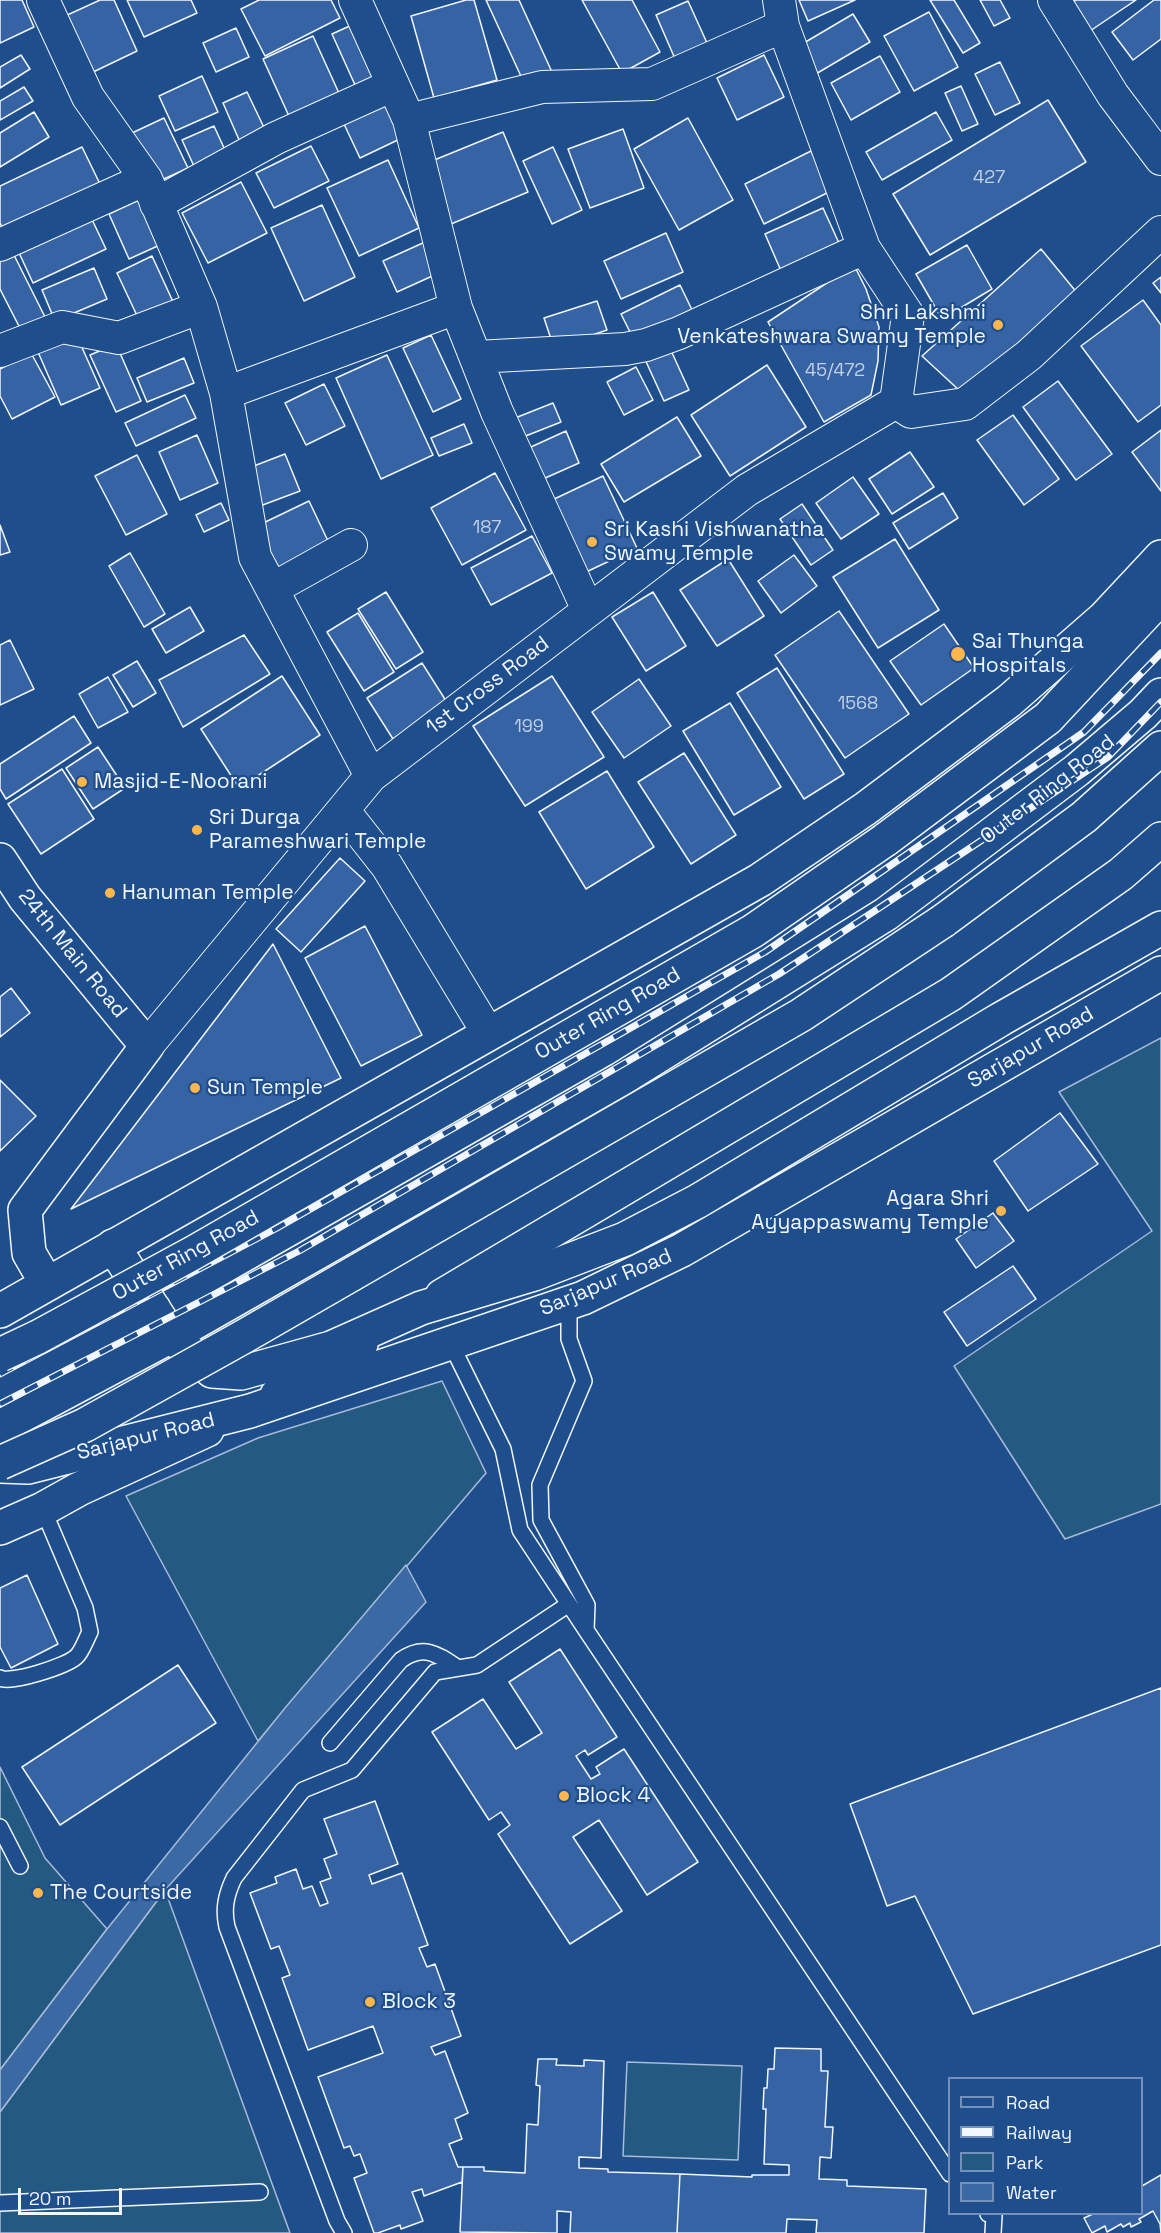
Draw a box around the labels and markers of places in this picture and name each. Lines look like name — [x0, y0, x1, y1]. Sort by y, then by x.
place label: Shri Lakshmi Venkateshwara Swamy Temple — [677, 300, 986, 350]
marker: Shri Lakshmi Venkateshwara Swamy Temple — [991, 318, 1005, 332]
place label: Sri Kashi Vishwanatha Swamy Temple — [604, 517, 824, 567]
marker: Sri Kashi Vishwanatha Swamy Temple — [585, 535, 599, 549]
place label: Sai Thunga Hospitals — [972, 629, 1084, 679]
marker: Sai Thunga Hospitals — [949, 645, 967, 663]
place label: Masjid-E-Noorani — [94, 769, 267, 795]
marker: Masjid-E-Noorani — [75, 775, 89, 789]
place label: Sri Durga Parameshwari Temple — [209, 805, 426, 855]
marker: Sri Durga Parameshwari Temple — [190, 823, 204, 837]
place label: Hanuman Temple — [122, 880, 294, 906]
marker: Hanuman Temple — [103, 886, 117, 900]
place label: Sun Temple — [207, 1075, 323, 1101]
marker: Sun Temple — [188, 1081, 202, 1095]
place label: Agara Shri Ayyappaswamy Temple — [751, 1186, 989, 1236]
marker: Agara Shri Ayyappaswamy Temple — [994, 1204, 1008, 1218]
place label: Block 4 — [576, 1783, 650, 1809]
marker: Block 4 — [557, 1789, 571, 1803]
place label: The Courtside — [50, 1880, 192, 1906]
marker: The Courtside — [31, 1886, 45, 1900]
place label: Block 3 — [382, 1989, 456, 2015]
marker: Block 3 — [363, 1995, 377, 2009]

